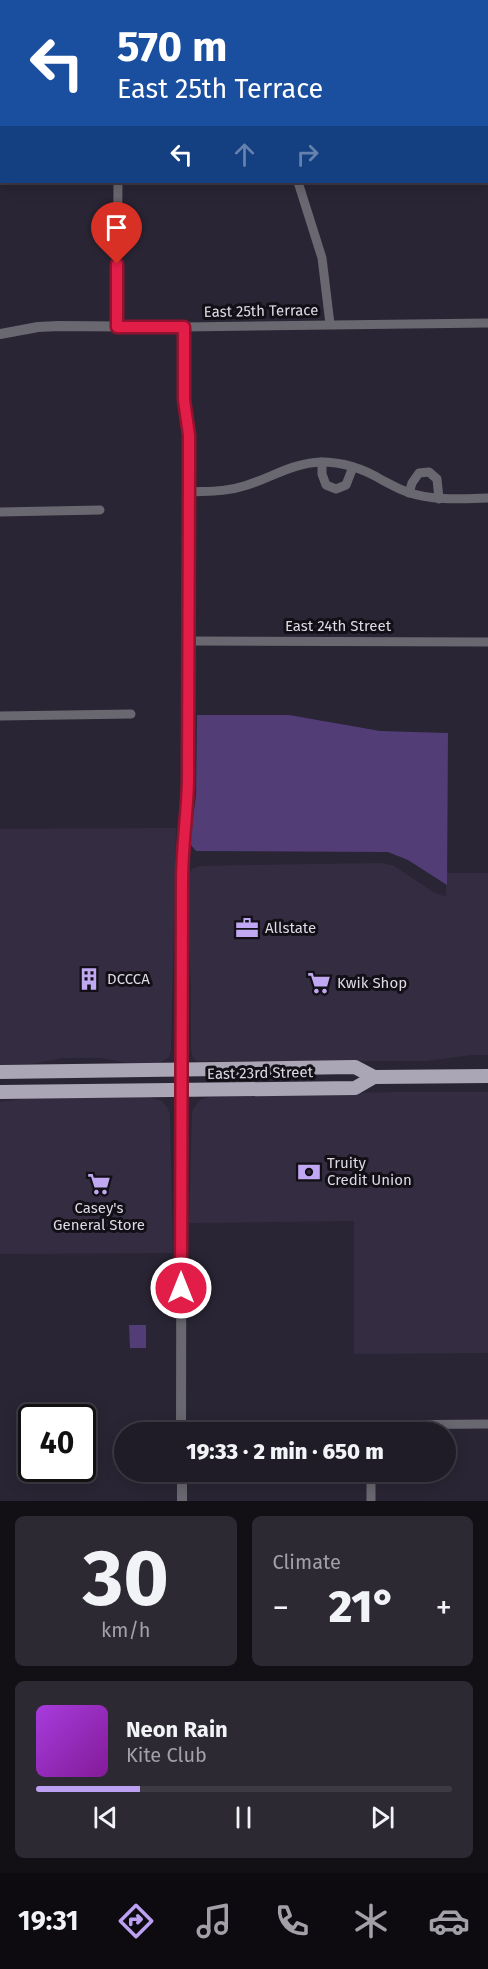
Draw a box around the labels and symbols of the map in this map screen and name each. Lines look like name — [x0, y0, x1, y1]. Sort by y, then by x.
pin — [91, 202, 142, 264]
street label: East 25th Terrace — [204, 301, 318, 321]
street label: East 24th Street — [285, 617, 392, 635]
office icon: Allstate — [234, 915, 260, 941]
place label: Allstate — [265, 919, 316, 937]
building icon: DCCCA — [76, 966, 102, 992]
place label: DCCCA — [107, 970, 150, 988]
supermarket icon: Kwik Shop — [306, 970, 332, 996]
place label: Kwik Shop — [337, 974, 407, 992]
street label: East 23rd Street — [207, 1063, 314, 1083]
place label: Truity Credit Union — [327, 1154, 412, 1189]
bank icon: Truity Credit Union — [296, 1159, 322, 1185]
supermarket icon: Casey's General Store — [86, 1171, 112, 1197]
place label: Casey's General Store — [53, 1199, 145, 1234]
position arrow — [149, 1256, 213, 1320]
speed limit sign: 40 — [18, 1404, 96, 1482]

